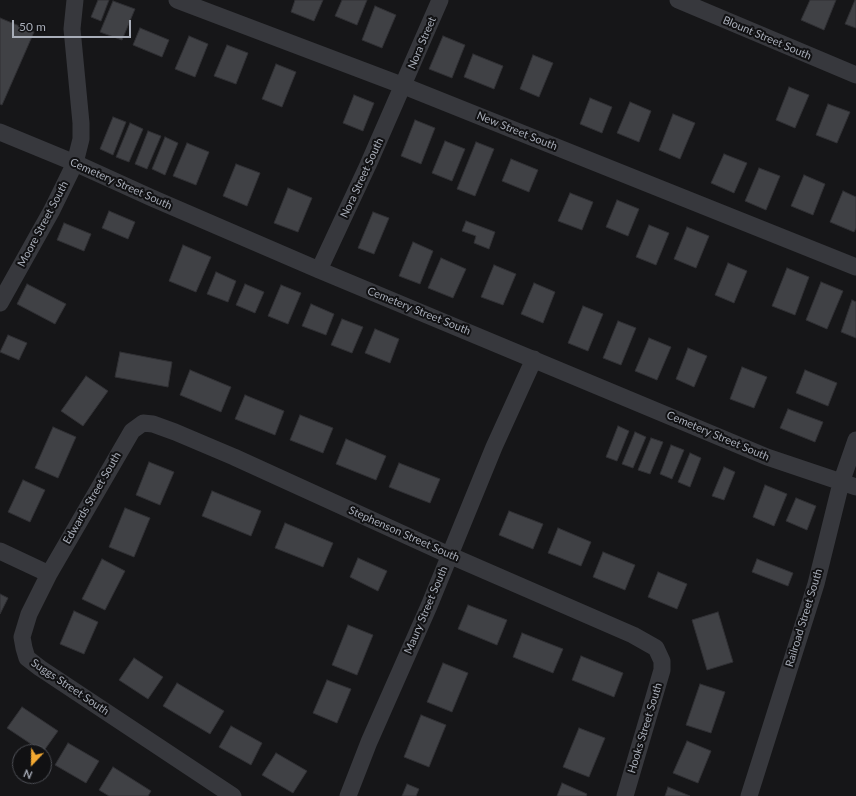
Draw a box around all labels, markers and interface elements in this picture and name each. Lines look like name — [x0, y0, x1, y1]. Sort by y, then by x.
scale bar — [14, 12, 133, 38]
street label: Blount Street South — [721, 13, 813, 63]
street label: Nora Street — [405, 15, 439, 71]
text: 50 m — [19, 19, 46, 34]
street label: New Street South — [475, 109, 559, 153]
street label: Nora Street South — [338, 136, 386, 220]
street label: Cemetery Street South — [68, 156, 174, 212]
street label: Moore Street South — [15, 179, 71, 269]
street label: Cemetery Street South — [365, 284, 473, 338]
street label: Cemetery Street South — [665, 408, 771, 464]
street label: Edwards Street South — [60, 450, 124, 546]
street label: Stephenson Street South — [347, 504, 461, 564]
street label: Maury Street South — [402, 564, 450, 656]
street label: Railroad Street South — [783, 567, 825, 669]
street label: Suggs Street South — [29, 656, 111, 718]
street label: Hooks Street South — [625, 681, 665, 775]
north arrow — [12, 744, 52, 784]
text: N — [21, 767, 34, 782]

